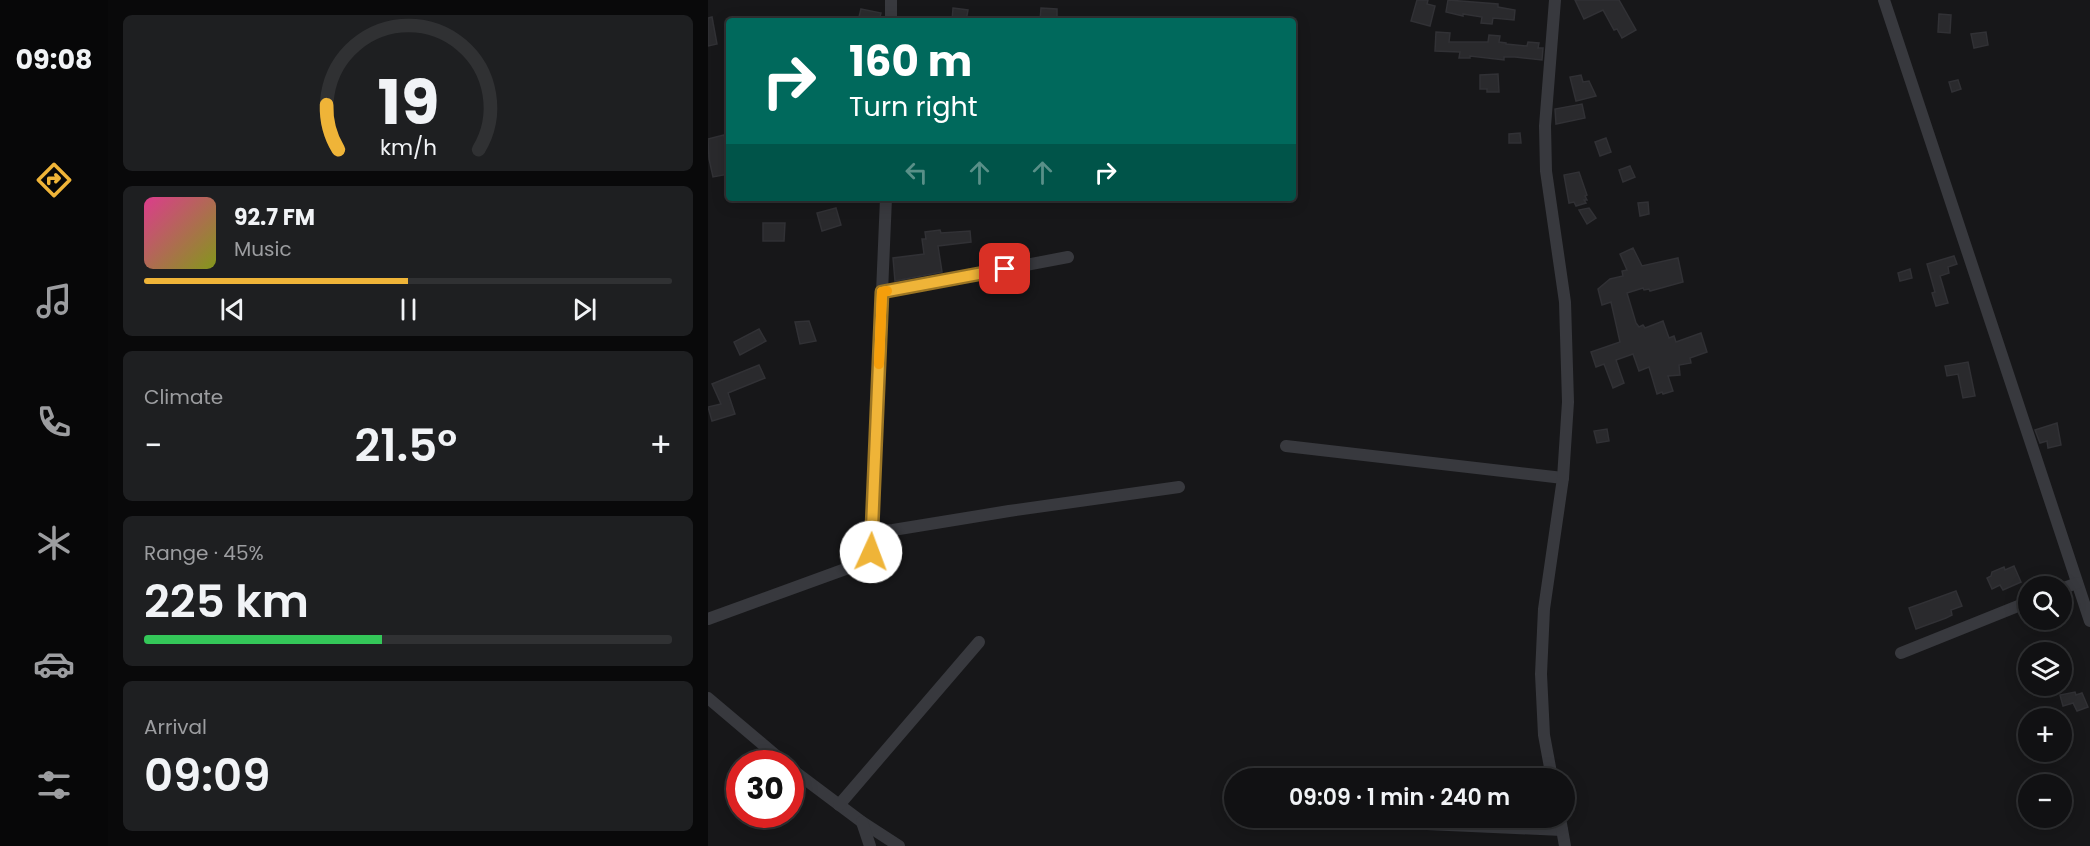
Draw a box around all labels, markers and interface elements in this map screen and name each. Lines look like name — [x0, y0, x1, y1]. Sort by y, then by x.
text: 160 m — [849, 32, 972, 91]
text: 09:08 — [16, 41, 92, 78]
icon: right — [750, 42, 828, 120]
text: 19 — [377, 58, 439, 146]
text: Turn right — [849, 88, 978, 125]
text: km/h — [379, 132, 437, 163]
icon: left — [900, 156, 933, 189]
icon: ahead — [963, 156, 996, 189]
icon: ahead — [1026, 156, 1059, 189]
icon: right — [1089, 156, 1122, 189]
icon: directions — [33, 159, 75, 201]
text: 92.7 FM — [234, 202, 315, 233]
text: Music — [234, 235, 292, 263]
pin — [979, 243, 1030, 294]
icon: arrive — [988, 252, 1021, 285]
icon: music — [33, 280, 75, 322]
icon: previous — [216, 293, 249, 326]
icon: pause — [392, 293, 425, 326]
icon: next — [568, 293, 601, 326]
text: Climate — [144, 383, 223, 411]
icon: phone — [33, 401, 75, 443]
text: 21.5° — [354, 414, 457, 477]
text: − — [144, 422, 162, 469]
text: + — [649, 422, 672, 469]
position arrow — [839, 520, 903, 584]
icon: climate — [33, 522, 75, 564]
text: Range · 45% — [144, 539, 264, 567]
text: 225 km — [144, 570, 309, 633]
map controls — [2018, 576, 2072, 828]
button: search — [2018, 576, 2072, 630]
button: layers — [2018, 642, 2072, 696]
icon: car — [33, 643, 75, 685]
button: + — [2018, 708, 2072, 762]
text: Arrival — [144, 713, 207, 741]
text: 09:09 — [144, 744, 270, 807]
speed limit sign: 30 — [726, 750, 804, 828]
icon: filters — [33, 764, 75, 806]
button: − — [2018, 774, 2072, 828]
text: 09:09 · 1 min · 240 m — [1289, 782, 1510, 813]

